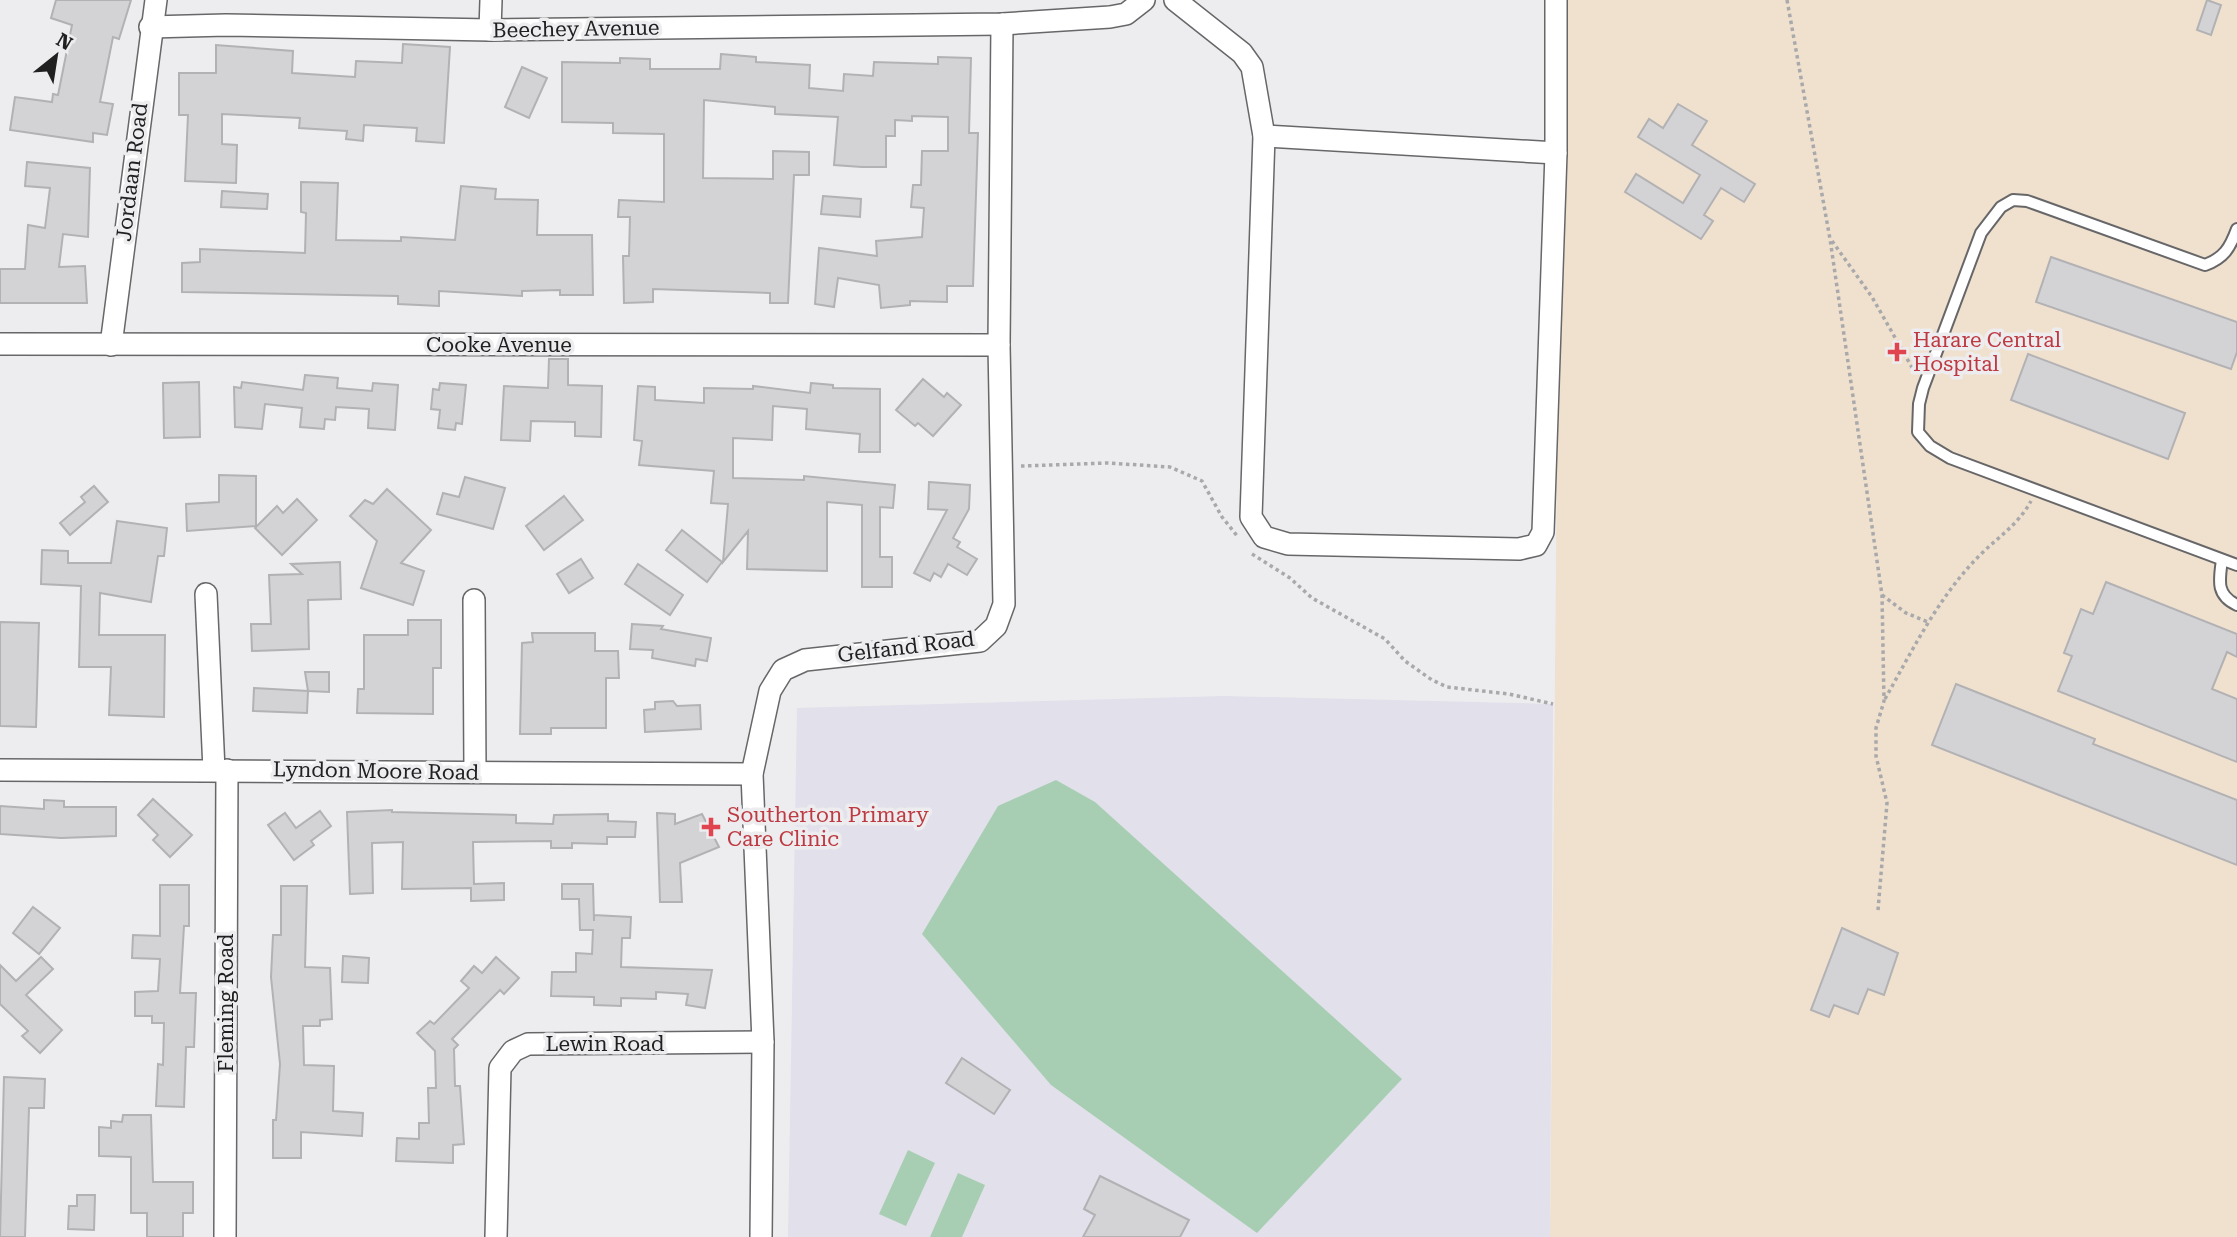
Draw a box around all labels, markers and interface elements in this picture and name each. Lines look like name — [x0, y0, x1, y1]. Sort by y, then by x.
street label: Beechey Avenue — [492, 16, 660, 42]
north arrow — [21, 21, 91, 91]
text: N — [52, 28, 77, 56]
street label: Jordaan Road — [112, 101, 152, 243]
place label: Harare Central Hospital — [1913, 328, 2062, 376]
street label: Cooke Avenue — [426, 333, 572, 357]
marker: Harare Central Hospital — [1887, 342, 1907, 362]
street label: Gelfand Road — [836, 627, 976, 667]
street label: Lyndon Moore Road — [273, 757, 480, 785]
place label: Southerton Primary Care Clinic — [727, 803, 929, 851]
marker: Southerton Primary Care Clinic — [701, 817, 721, 837]
street label: Fleming Road — [214, 933, 238, 1072]
street label: Lewin Road — [546, 1032, 665, 1056]

